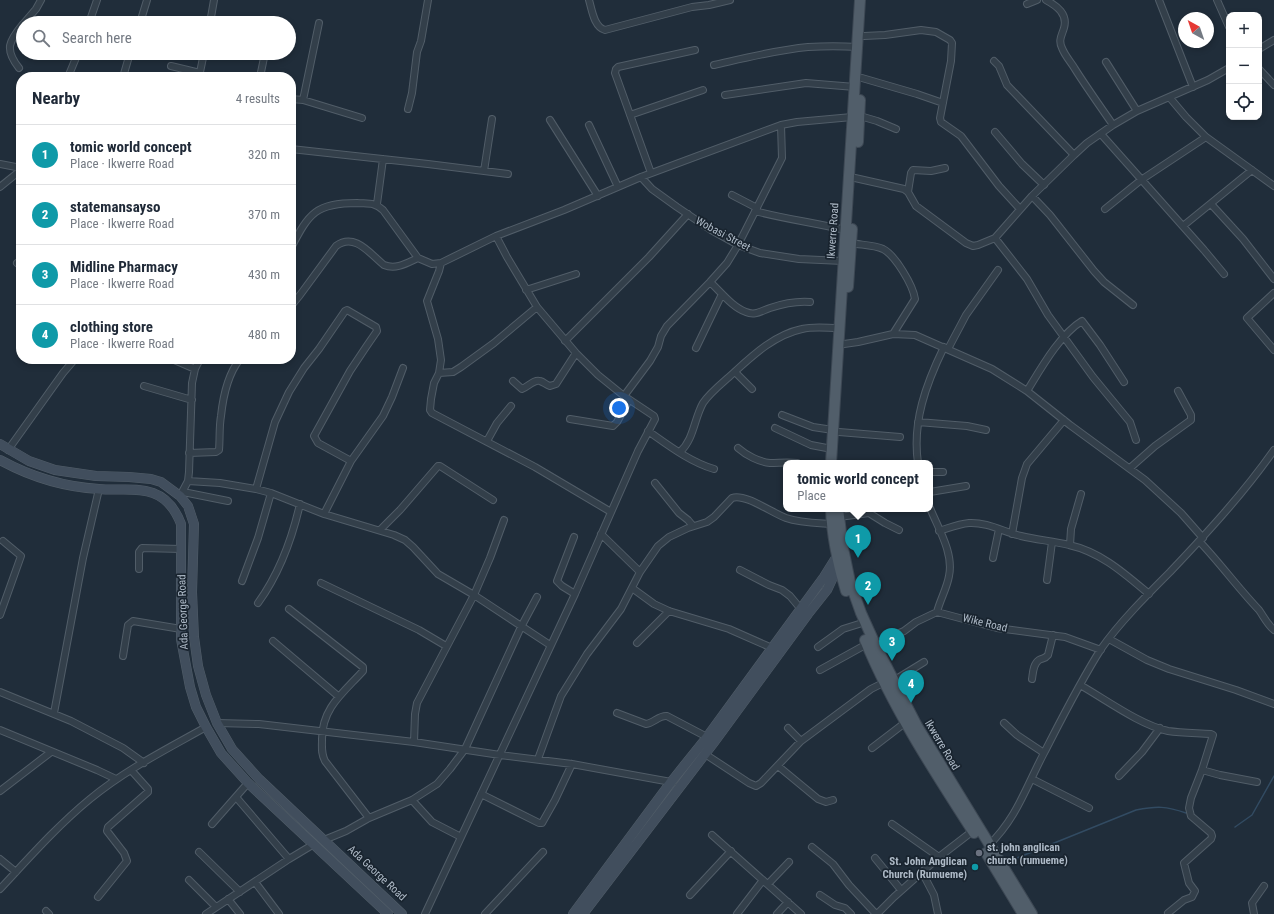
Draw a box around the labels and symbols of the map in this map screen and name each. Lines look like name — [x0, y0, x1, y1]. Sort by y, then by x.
north arrow — [1178, 12, 1214, 48]
street label: Ikwerre Road — [825, 202, 841, 260]
street label: Wobasi Street — [693, 214, 753, 254]
your location — [609, 398, 629, 418]
pin: 1 — [845, 525, 871, 558]
pin: 2 — [855, 572, 881, 605]
street label: Ada George Road — [175, 574, 191, 650]
street label: Wike Road — [961, 611, 1009, 635]
pin: 3 — [879, 628, 905, 661]
pin: 4 — [898, 670, 924, 703]
street label: Ikwerre Road — [922, 717, 962, 773]
place label: st. john anglican church (rumueme) — [987, 841, 1068, 867]
street label: Ada George Road — [345, 843, 409, 903]
marker: st. john anglican church (rumueme) — [974, 848, 984, 858]
place label: St. John Anglican Church (Rumueme) — [882, 855, 967, 881]
marker: St. John Anglican Church (Rumueme) — [970, 862, 980, 872]

